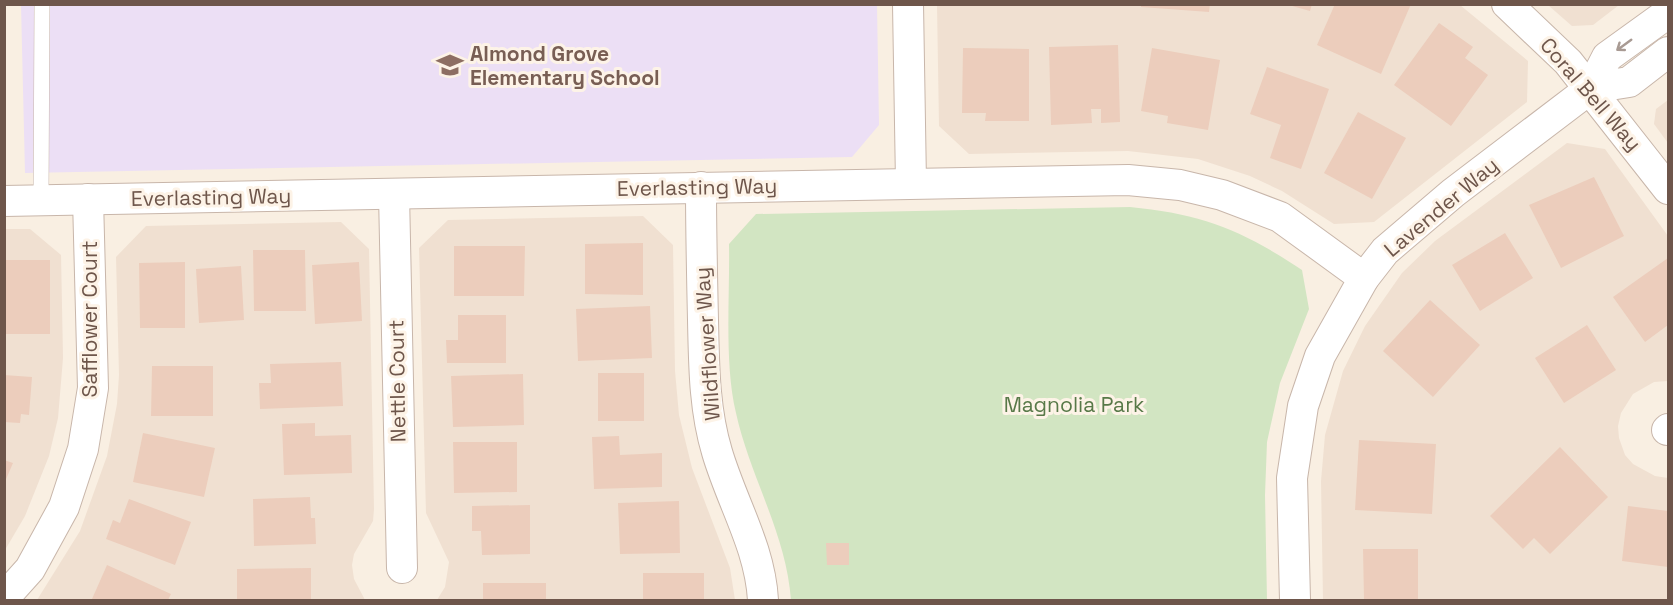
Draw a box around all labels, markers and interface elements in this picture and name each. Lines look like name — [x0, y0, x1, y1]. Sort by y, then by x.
street label: Coral Bell Way — [1534, 32, 1648, 156]
one-way arrow — [1616, 39, 1632, 51]
place label: Almond Grove Elementary School — [470, 40, 660, 91]
school or university icon: Almond Grove Elementary School — [435, 50, 465, 80]
street label: Lavender Way — [1378, 151, 1504, 263]
street label: Everlasting Way — [617, 172, 777, 202]
street label: Everlasting Way — [131, 182, 291, 212]
street label: Safflower Court — [76, 241, 103, 397]
street label: Wildflower Way — [688, 266, 726, 422]
street label: Nettle Court — [382, 319, 412, 443]
park label: Magnolia Park — [1004, 391, 1144, 418]

